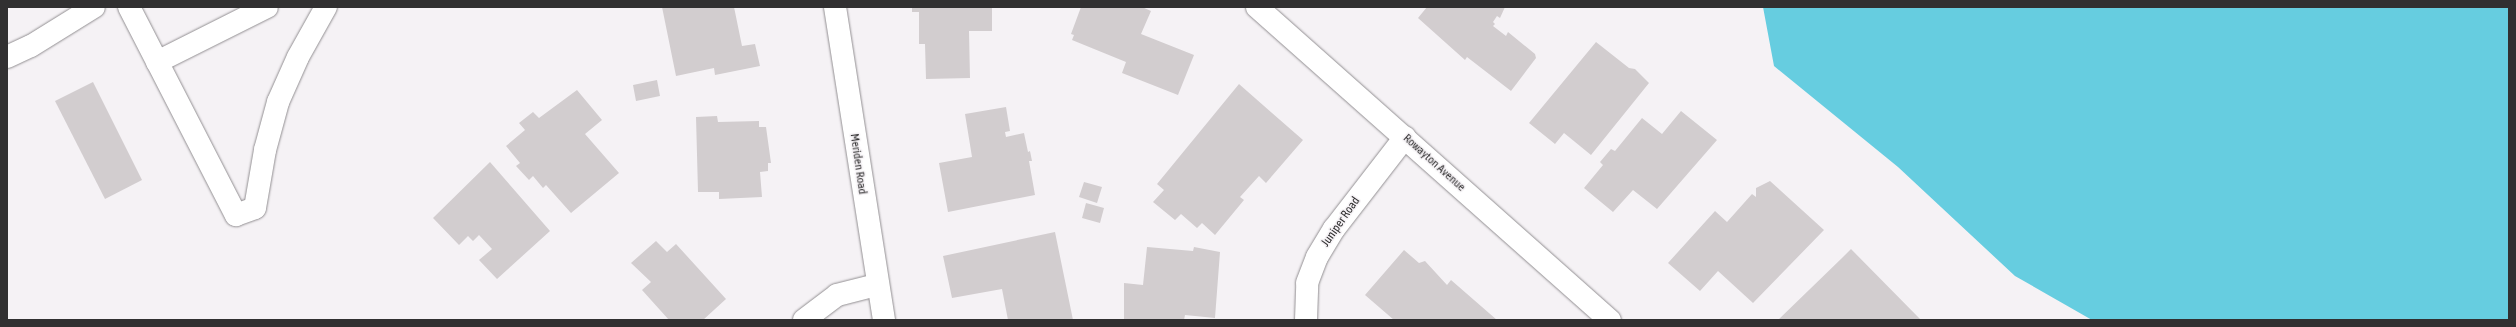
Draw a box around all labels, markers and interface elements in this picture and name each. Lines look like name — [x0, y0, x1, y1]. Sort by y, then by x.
street label: Rowayton Avenue — [1400, 131, 1468, 195]
street label: Meriden Road — [847, 133, 869, 195]
street label: Juniper Road — [1319, 194, 1363, 250]

